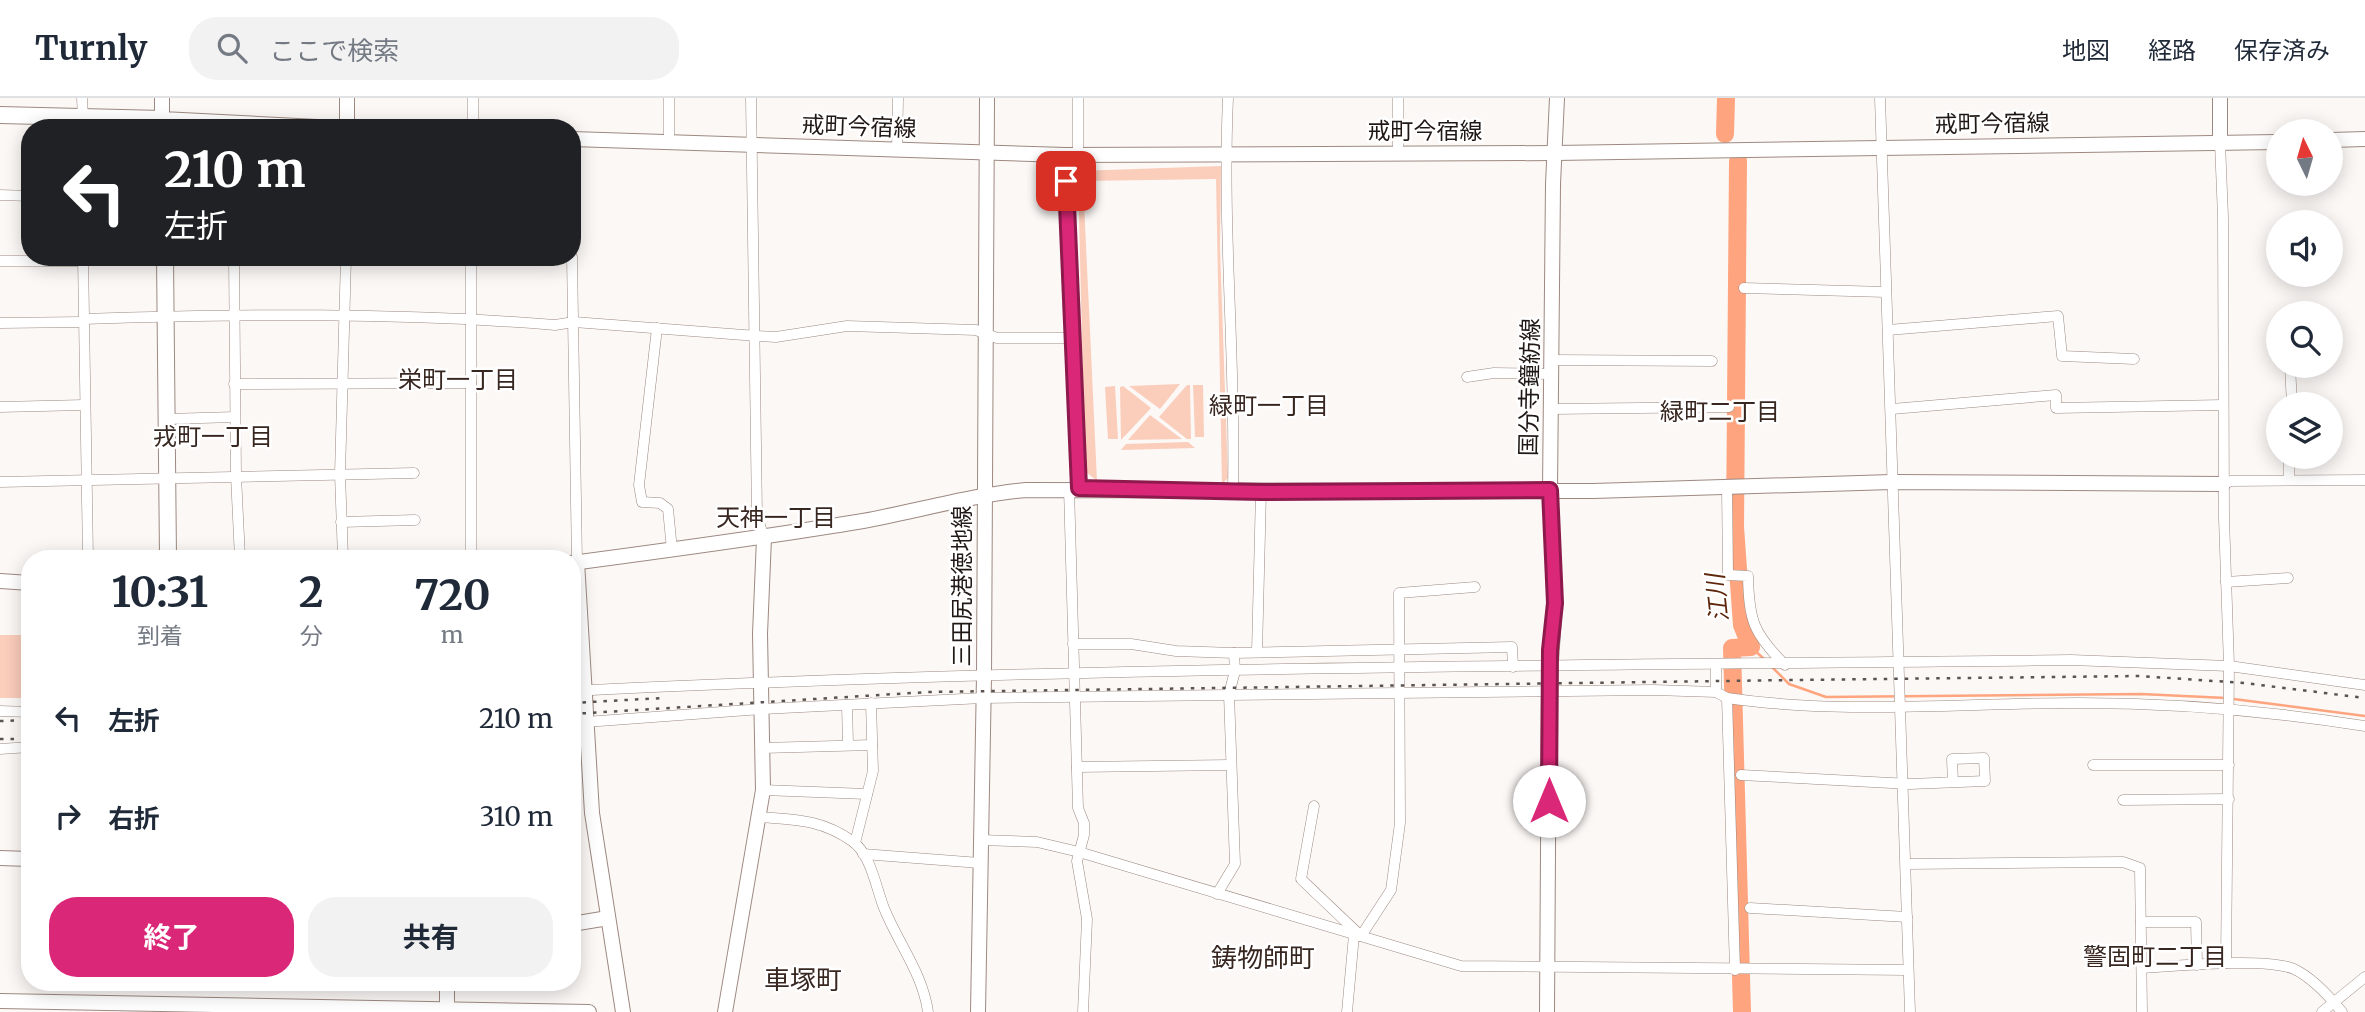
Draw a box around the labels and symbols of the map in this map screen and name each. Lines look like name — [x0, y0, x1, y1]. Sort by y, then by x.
street label: 戒町今宿線 — [1934, 107, 2050, 139]
street label: 戒町今宿線 — [801, 110, 917, 142]
street label: 戒町今宿線 — [1368, 116, 1483, 145]
north arrow — [2266, 119, 2343, 196]
pin — [1036, 151, 1096, 211]
street label: 国分寺鐘紡線 — [1513, 318, 1545, 456]
district label: 栄町一丁目 — [398, 364, 518, 395]
district label: 緑町一丁目 — [1209, 390, 1329, 421]
district label: 緑町二丁目 — [1660, 396, 1780, 427]
district label: 戎町一丁目 — [153, 421, 273, 452]
district label: 天神一丁目 — [716, 502, 836, 533]
street label: 三田尻港徳地線 — [947, 506, 976, 667]
water label: 江川 — [1699, 570, 1735, 623]
position arrow — [1512, 764, 1586, 838]
district label: 鋳物師町 — [1211, 941, 1315, 974]
district label: 警固町二丁目 — [2083, 941, 2227, 972]
district label: 車塚町 — [764, 963, 842, 996]

